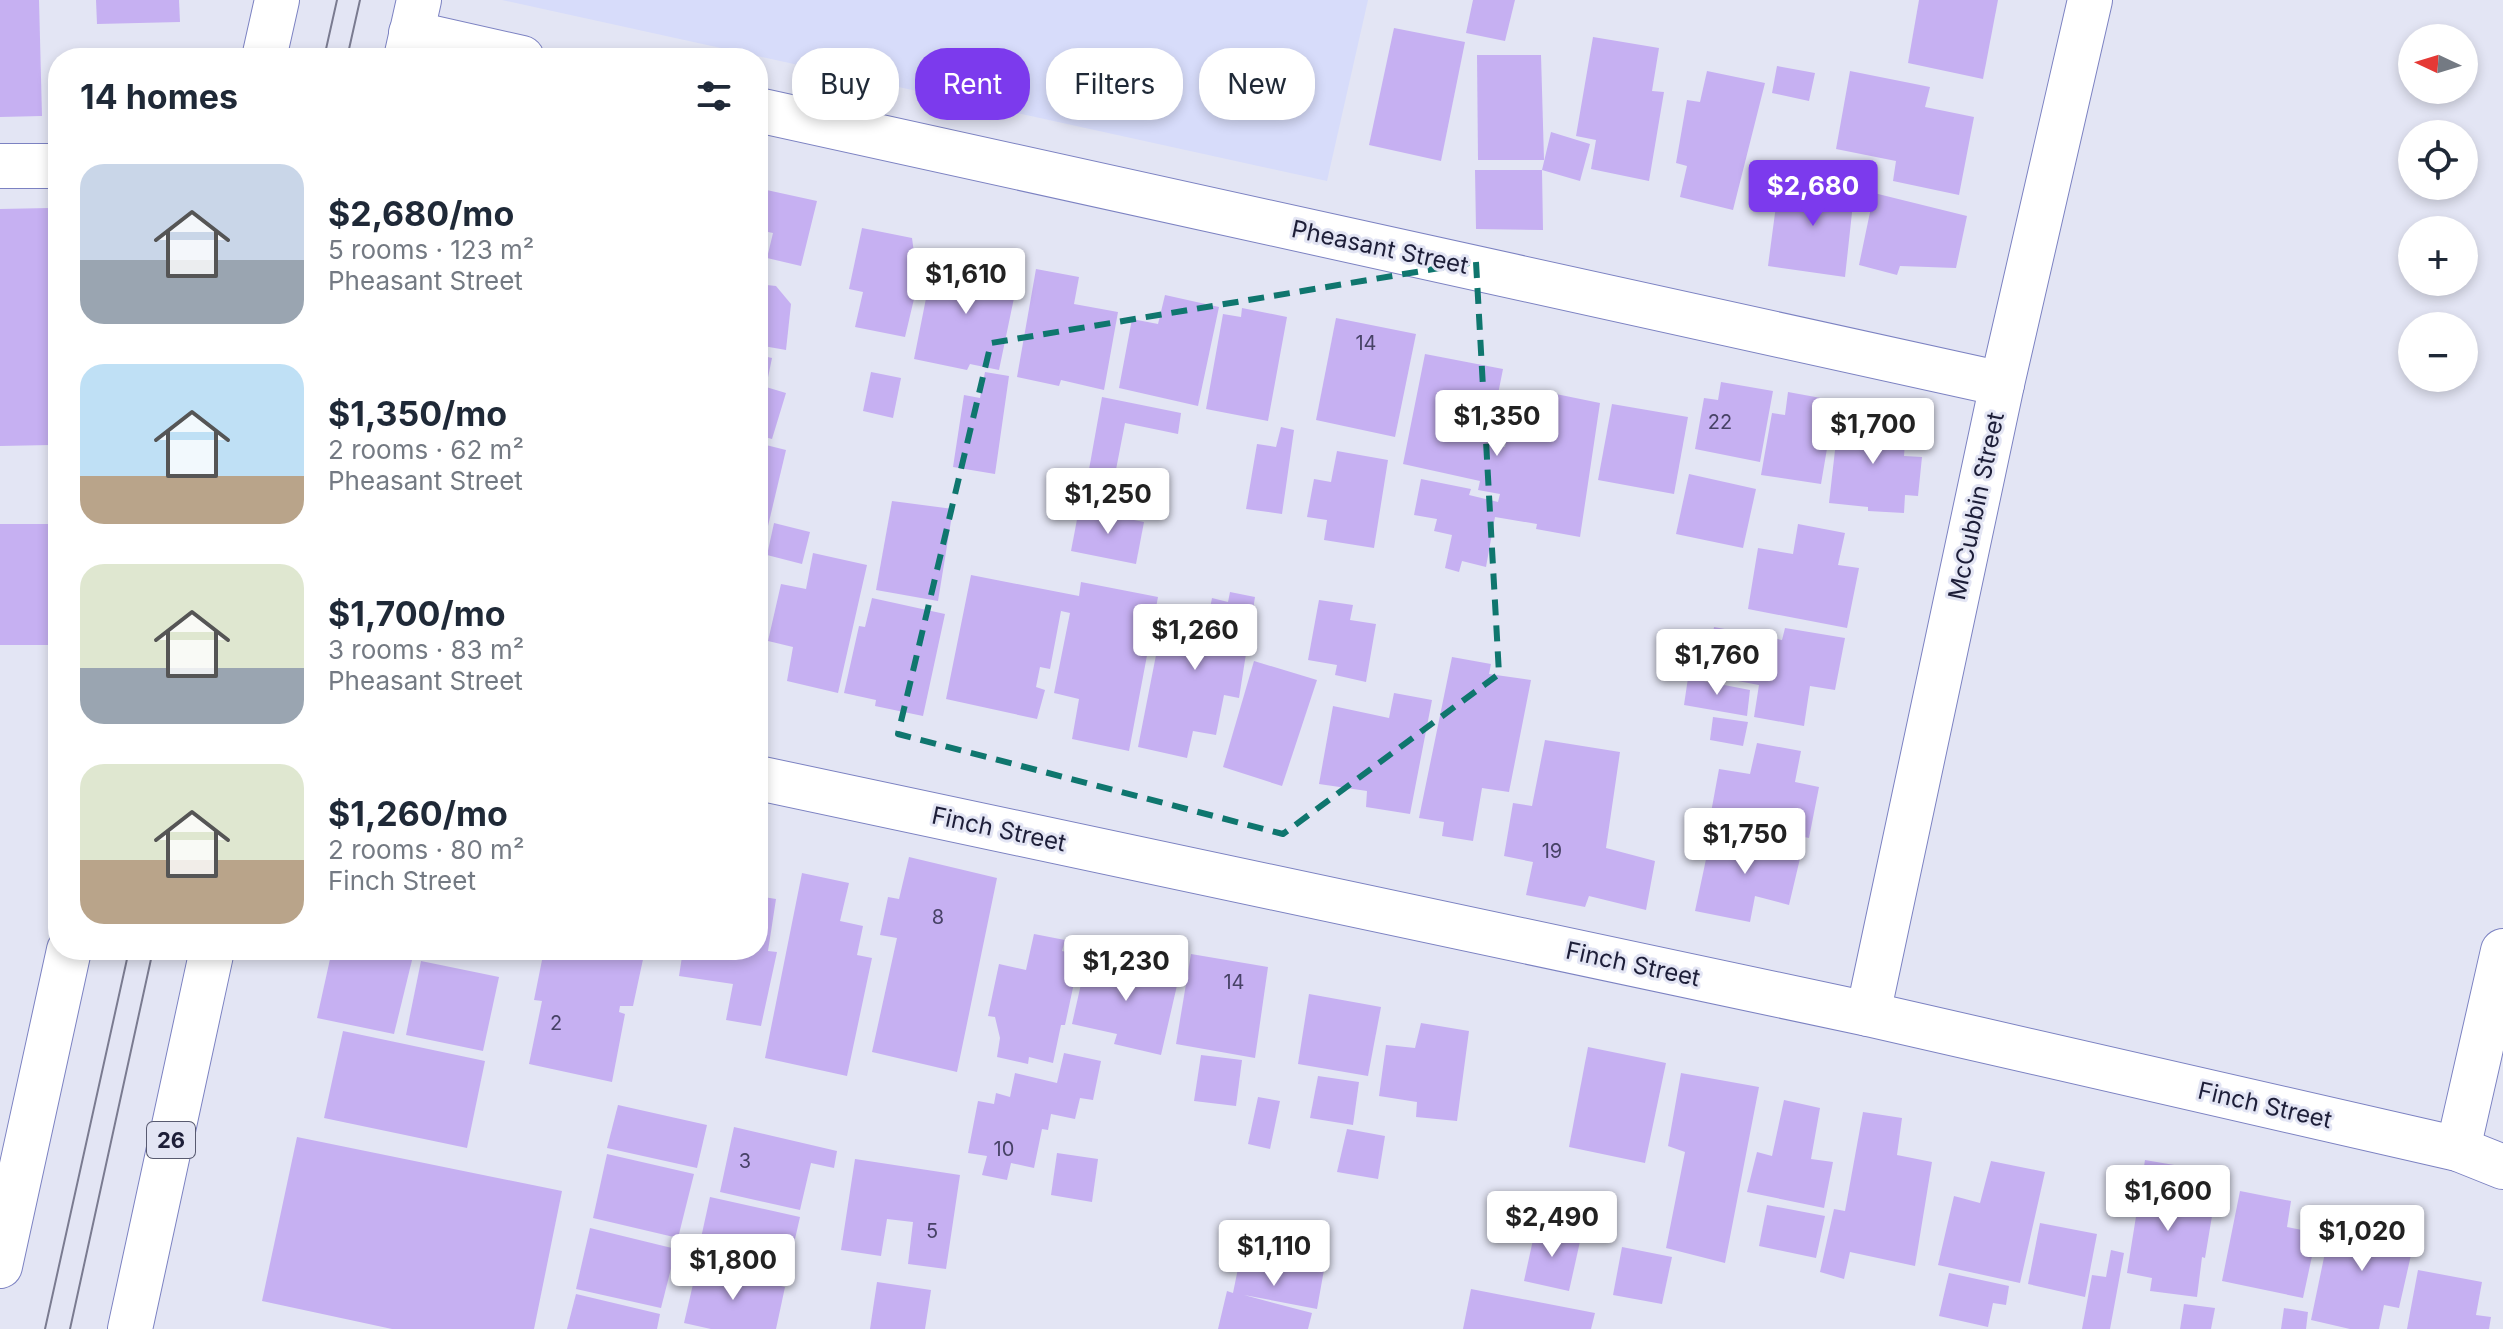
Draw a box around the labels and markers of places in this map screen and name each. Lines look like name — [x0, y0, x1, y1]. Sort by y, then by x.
pin: $2,680 — [1748, 160, 1878, 228]
pin: $1,610 — [901, 248, 1031, 316]
pin: $1,350 — [1432, 390, 1562, 458]
pin: $1,700 — [1808, 398, 1938, 466]
pin: $1,250 — [1043, 468, 1173, 536]
pin: $1,260 — [1130, 604, 1260, 672]
pin: $1,760 — [1652, 629, 1782, 697]
pin: $1,750 — [1680, 808, 1810, 876]
pin: $1,230 — [1061, 935, 1191, 1003]
pin: $1,600 — [2103, 1165, 2233, 1233]
pin: $2,490 — [1487, 1191, 1617, 1259]
pin: $1,020 — [2297, 1205, 2427, 1273]
pin: $1,110 — [1209, 1220, 1339, 1288]
pin: $1,800 — [668, 1234, 798, 1302]

